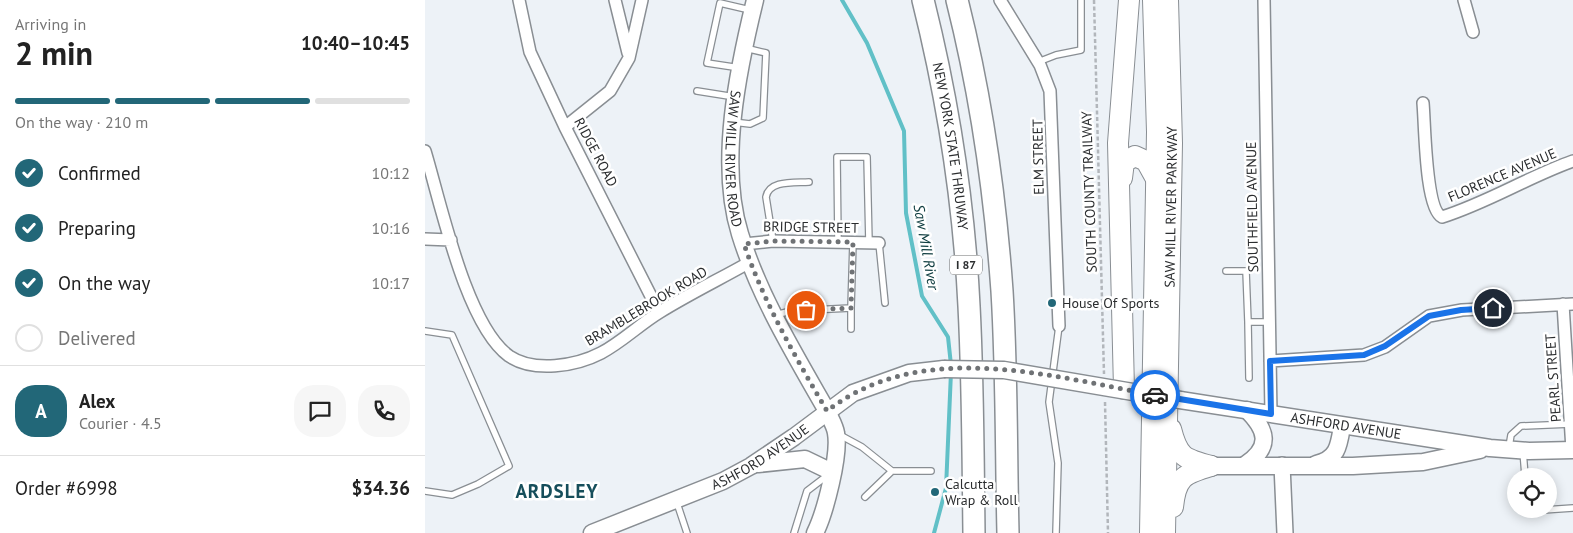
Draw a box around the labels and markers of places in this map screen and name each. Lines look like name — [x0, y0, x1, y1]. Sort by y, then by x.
pin — [1472, 287, 1514, 329]
pin — [785, 289, 827, 331]
place label: House Of Sports — [1062, 294, 1159, 312]
marker: House Of Sports — [1046, 297, 1058, 309]
place label: Calcutta Wrap & Roll — [945, 475, 1018, 509]
marker: Calcutta Wrap & Roll — [929, 486, 941, 498]

